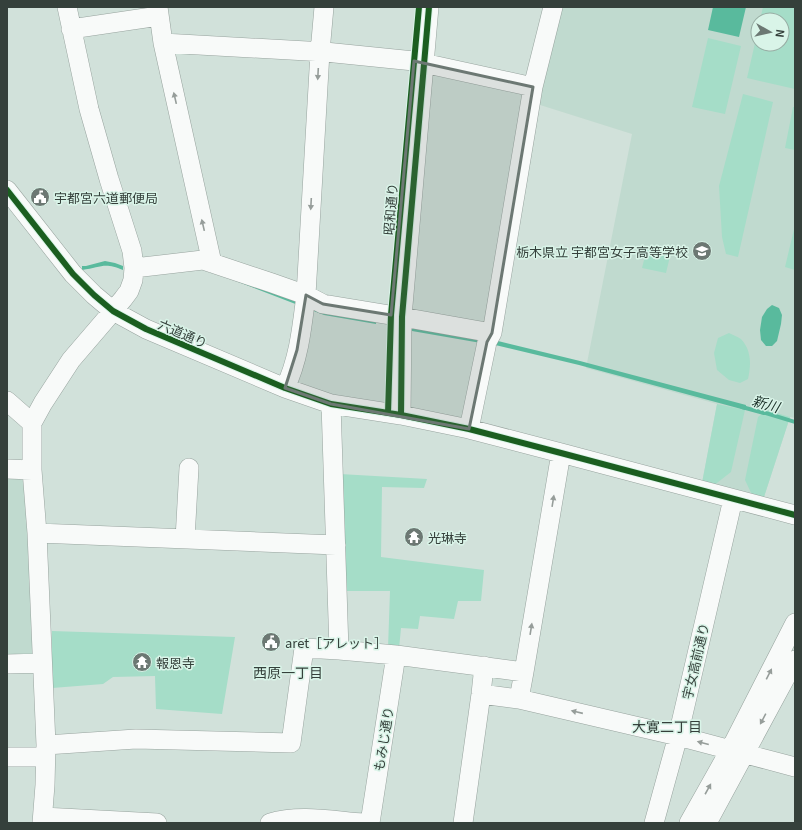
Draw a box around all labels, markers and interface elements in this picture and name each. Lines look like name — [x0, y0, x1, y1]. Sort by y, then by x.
north arrow — [750, 12, 790, 52]
text: N — [772, 28, 789, 39]
one-way arrow — [315, 68, 322, 80]
one-way arrow — [172, 92, 178, 104]
street label: 昭和通り — [378, 182, 402, 236]
public building icon: 宇都宮六道郵便局 — [29, 186, 51, 208]
place label: 宇都宮六道郵便局 — [54, 188, 158, 207]
one-way arrow — [307, 198, 314, 210]
one-way arrow — [200, 219, 206, 231]
school or university icon: 栃木県立 宇都宮女子高等学校 — [691, 240, 713, 262]
place label: 栃木県立 宇都宮女子高等学校 — [516, 242, 688, 261]
street label: 六道通り — [155, 314, 211, 352]
water label: 新川 — [750, 390, 784, 417]
one-way arrow — [550, 495, 556, 507]
temple icon: 光琳寺 — [403, 526, 425, 548]
place label: 光琳寺 — [428, 528, 467, 547]
street label: 宇女高前通り — [677, 621, 713, 701]
one-way arrow — [528, 623, 534, 636]
public building icon: aret［アレット］ — [260, 631, 282, 653]
place label: aret［アレット］ — [285, 633, 387, 652]
temple icon: 報恩寺 — [131, 651, 153, 673]
place label: 報恩寺 — [156, 653, 195, 672]
district label: 西原一丁目 — [253, 662, 323, 682]
one-way arrow — [766, 668, 772, 680]
street label: もみじ通り — [369, 705, 397, 773]
one-way arrow — [571, 709, 583, 715]
one-way arrow — [760, 713, 767, 725]
district label: 大寛二丁目 — [632, 716, 702, 736]
one-way arrow — [697, 740, 709, 746]
one-way arrow — [704, 783, 711, 795]

